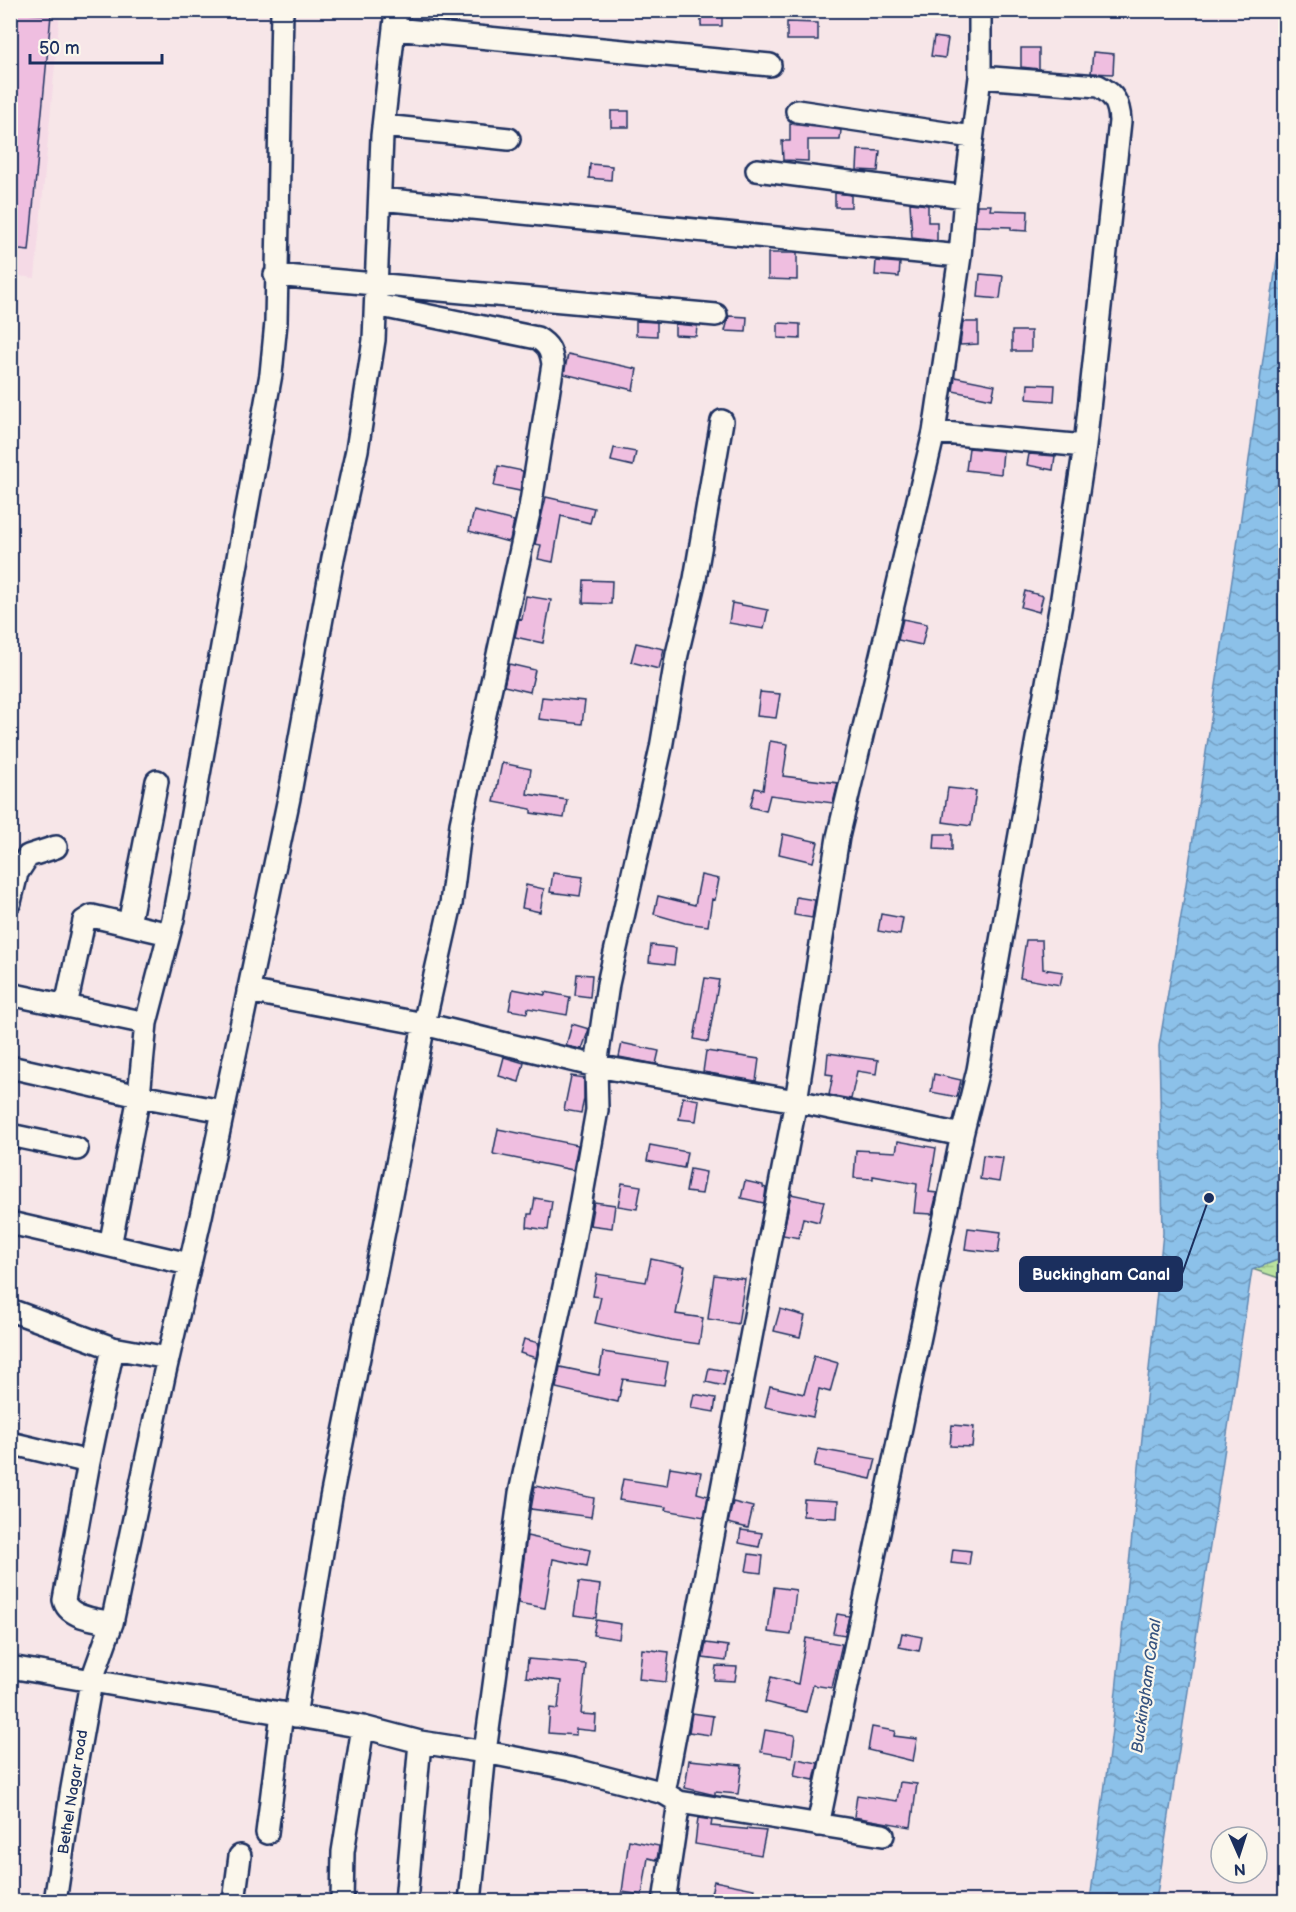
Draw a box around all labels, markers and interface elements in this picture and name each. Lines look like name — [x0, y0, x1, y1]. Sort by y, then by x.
scale bar — [30, 27, 162, 65]
text: 50 m — [39, 38, 80, 59]
callout: Buckingham Canal — [1020, 1257, 1182, 1291]
text: Buckingham Canal — [1032, 1266, 1170, 1285]
water label: Buckingham Canal — [1128, 1617, 1166, 1754]
street label: Bethel Nagar road — [54, 1729, 92, 1855]
north arrow — [1209, 1825, 1269, 1885]
text: N — [1233, 1859, 1246, 1878]

